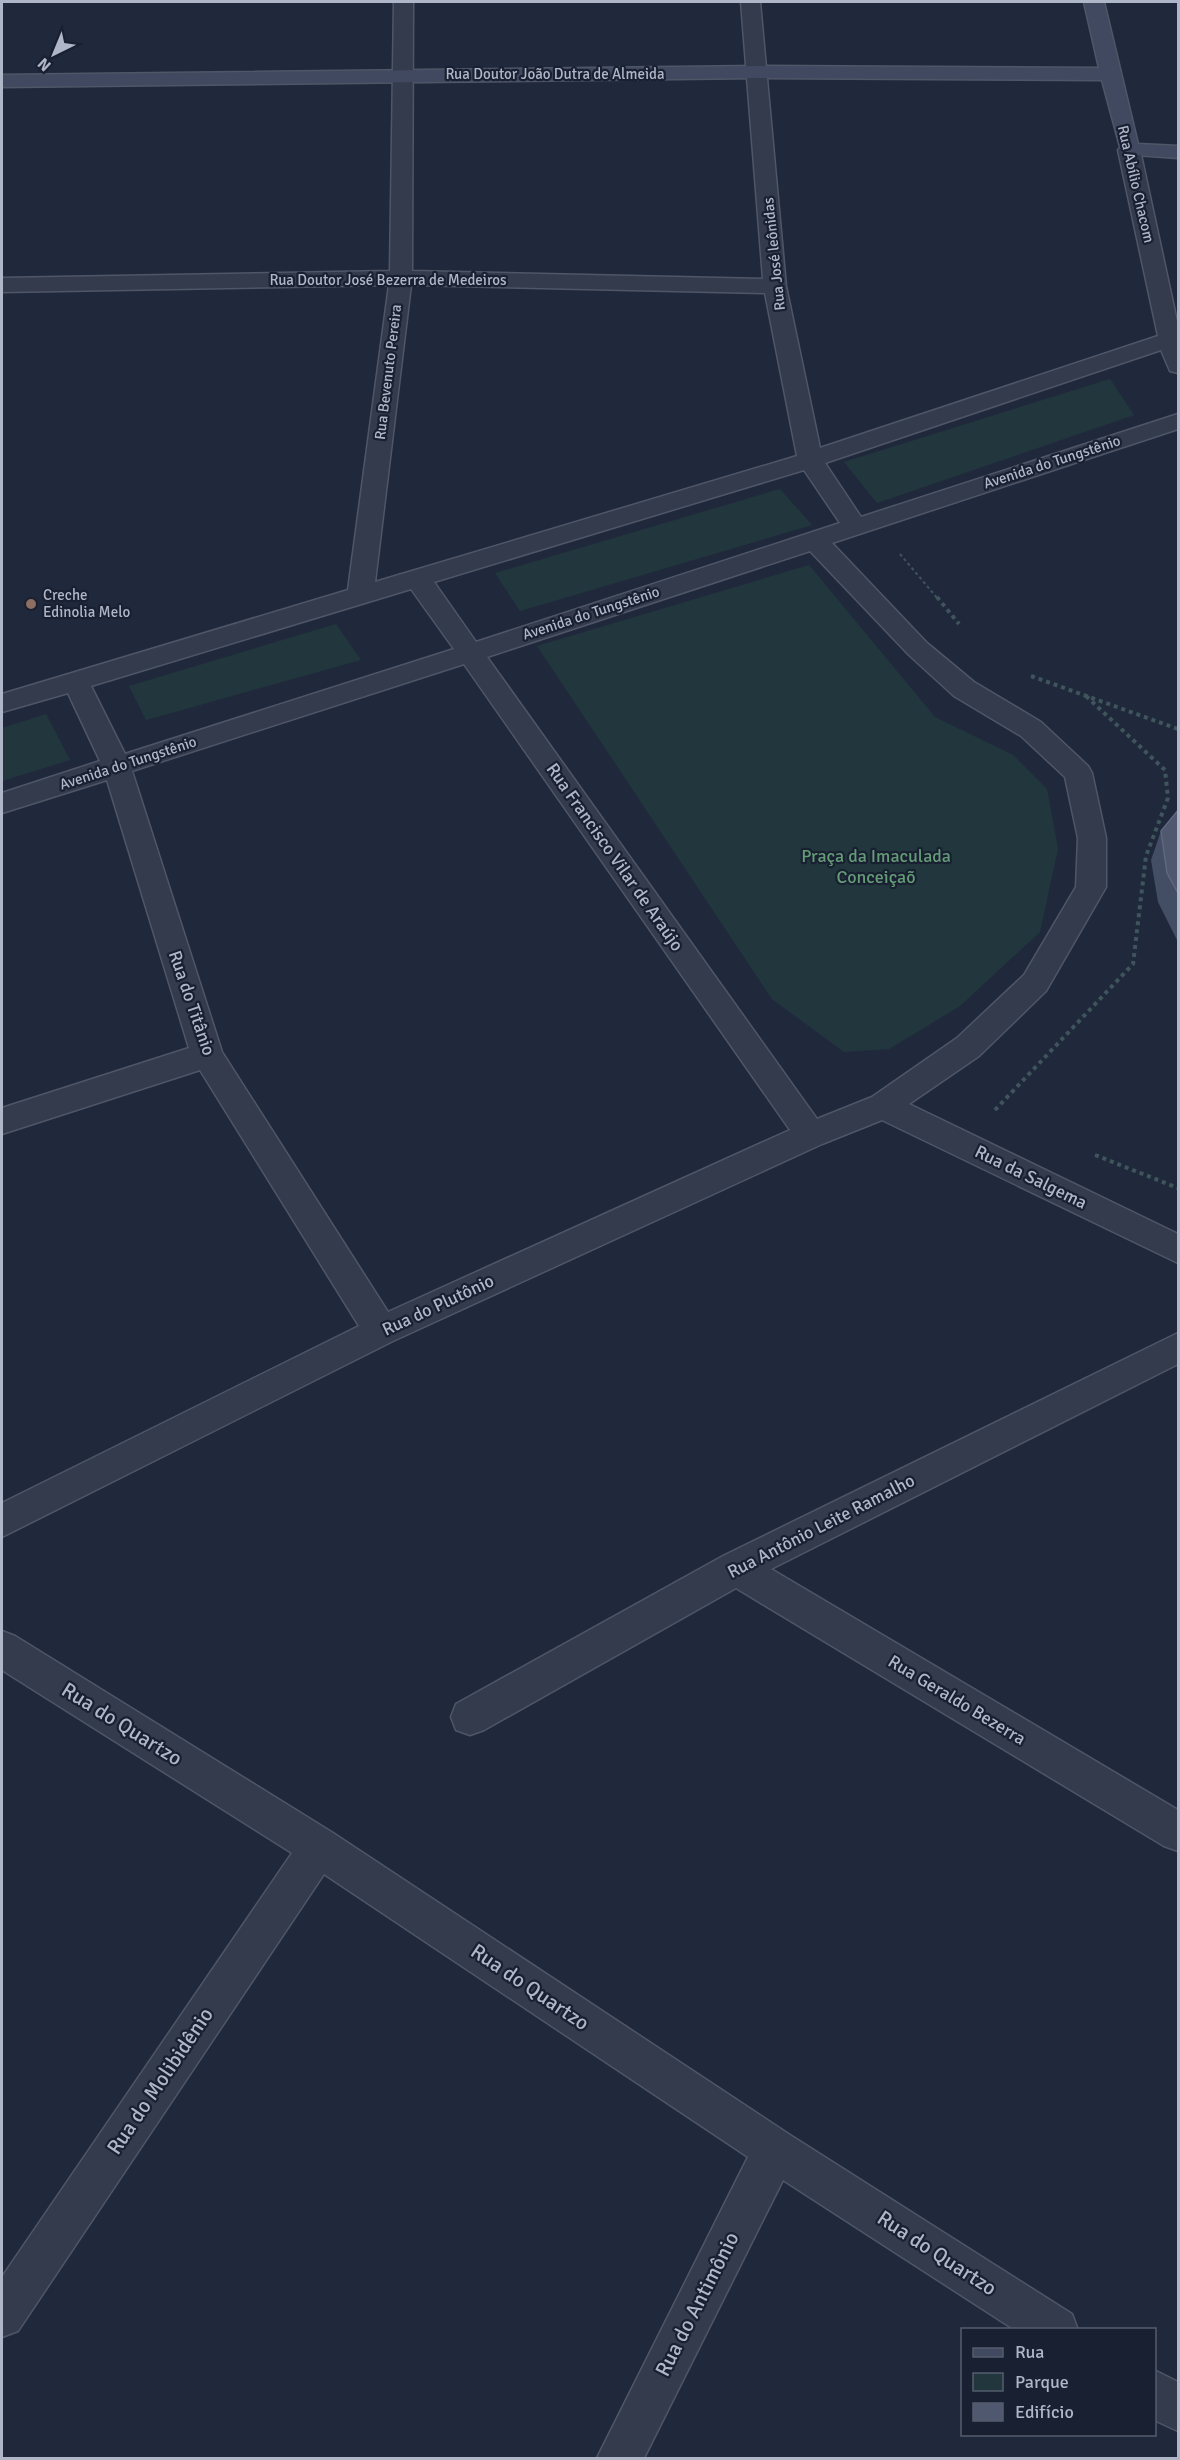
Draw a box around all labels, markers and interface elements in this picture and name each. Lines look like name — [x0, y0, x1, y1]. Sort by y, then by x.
north arrow — [24, 24, 84, 84]
text: N — [34, 53, 55, 75]
street label: Rua Doutor João Dutra de Almeida — [445, 65, 665, 83]
street label: Rua Abílio Chacom — [1114, 124, 1158, 244]
street label: Rua José leônidas — [759, 196, 789, 311]
street label: Rua Doutor José Bezerra de Medeiros — [269, 271, 507, 289]
street label: Rua Bevenuto Pereira — [371, 303, 405, 441]
street label: Avenida do Tungstênio — [981, 431, 1123, 493]
street label: Avenida do Tungstênio — [520, 582, 662, 644]
place label: Creche Edinolia Melo — [43, 586, 130, 621]
marker: Creche Edinolia Melo — [24, 597, 38, 611]
street label: Avenida do Tungstênio — [57, 732, 199, 794]
street label: Rua Francisco Vilar de Araújo — [542, 759, 688, 955]
park label: Praça da Imaculada Conceiçaõ — [801, 845, 951, 888]
street label: Rua do Titânio — [164, 948, 220, 1058]
street label: Rua da Salgema — [971, 1140, 1091, 1214]
street label: Rua do Plutônio — [379, 1269, 497, 1341]
street label: Rua Antônio Leite Ramalho — [724, 1469, 918, 1583]
street label: Rua Geraldo Bezerra — [884, 1650, 1030, 1750]
street label: Rua do Quartzo — [57, 1677, 187, 1771]
street label: Rua do Quartzo — [466, 1938, 594, 2036]
street label: Rua do Molibidênio — [101, 2003, 219, 2159]
street label: Rua do Quartzo — [872, 2205, 1002, 2301]
street label: Rua do Antimônio — [649, 2227, 745, 2381]
legend — [961, 2328, 1156, 2436]
text: Rua — [1015, 2341, 1044, 2363]
text: Parque — [1015, 2371, 1069, 2393]
text: Edifício — [1015, 2401, 1074, 2423]

